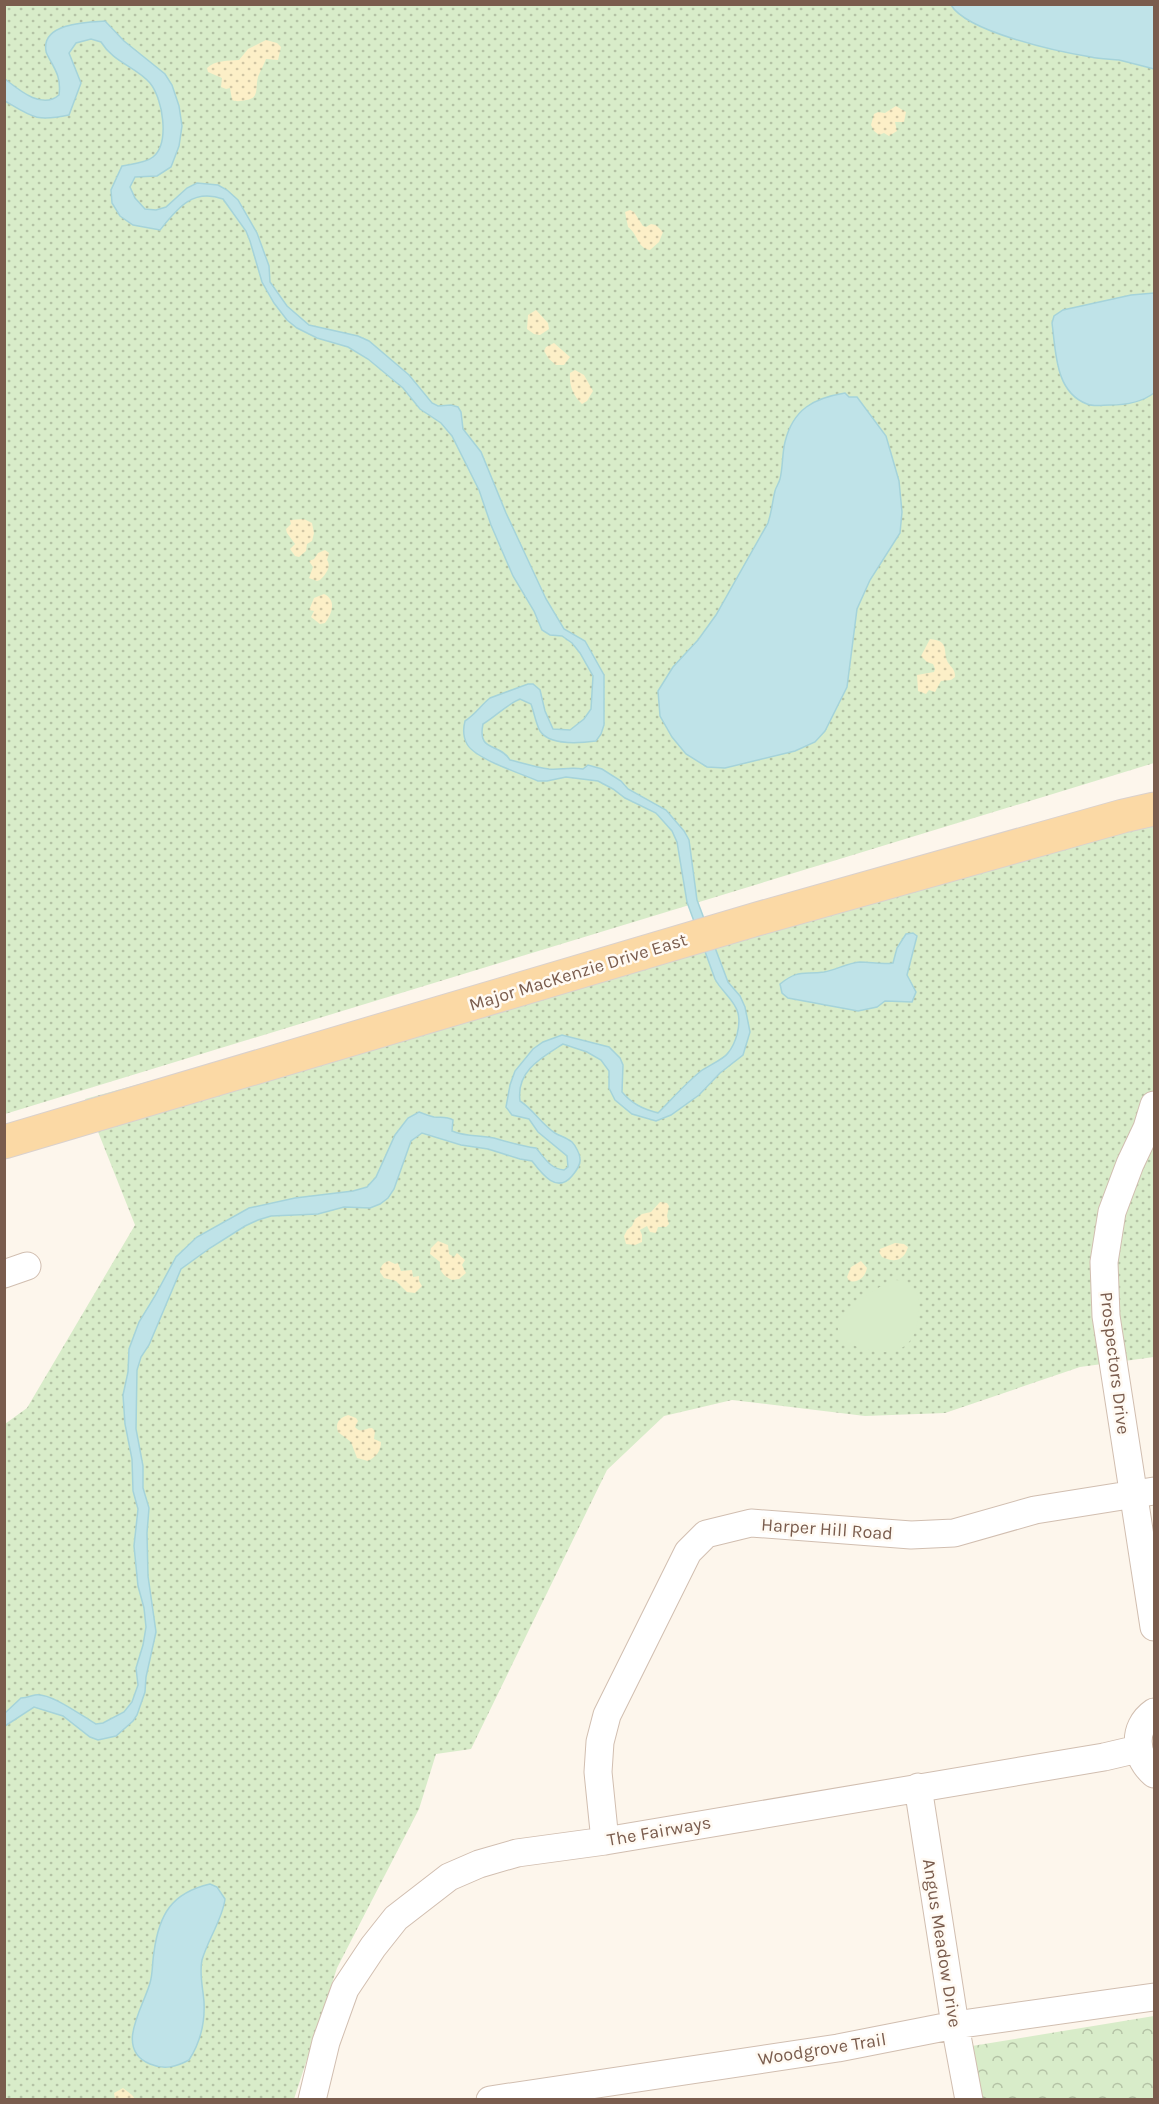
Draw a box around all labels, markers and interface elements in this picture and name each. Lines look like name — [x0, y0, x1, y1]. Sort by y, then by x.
street label: Major MacKenzie Drive East — [466, 928, 690, 1016]
street label: Prospectors Drive — [1095, 1290, 1135, 1436]
street label: Harper Hill Road — [760, 1513, 894, 1545]
street label: The Fairways — [605, 1811, 713, 1851]
street label: Angus Meadow Drive — [918, 1857, 966, 2029]
street label: Woodgrove Trail — [756, 2028, 888, 2070]

